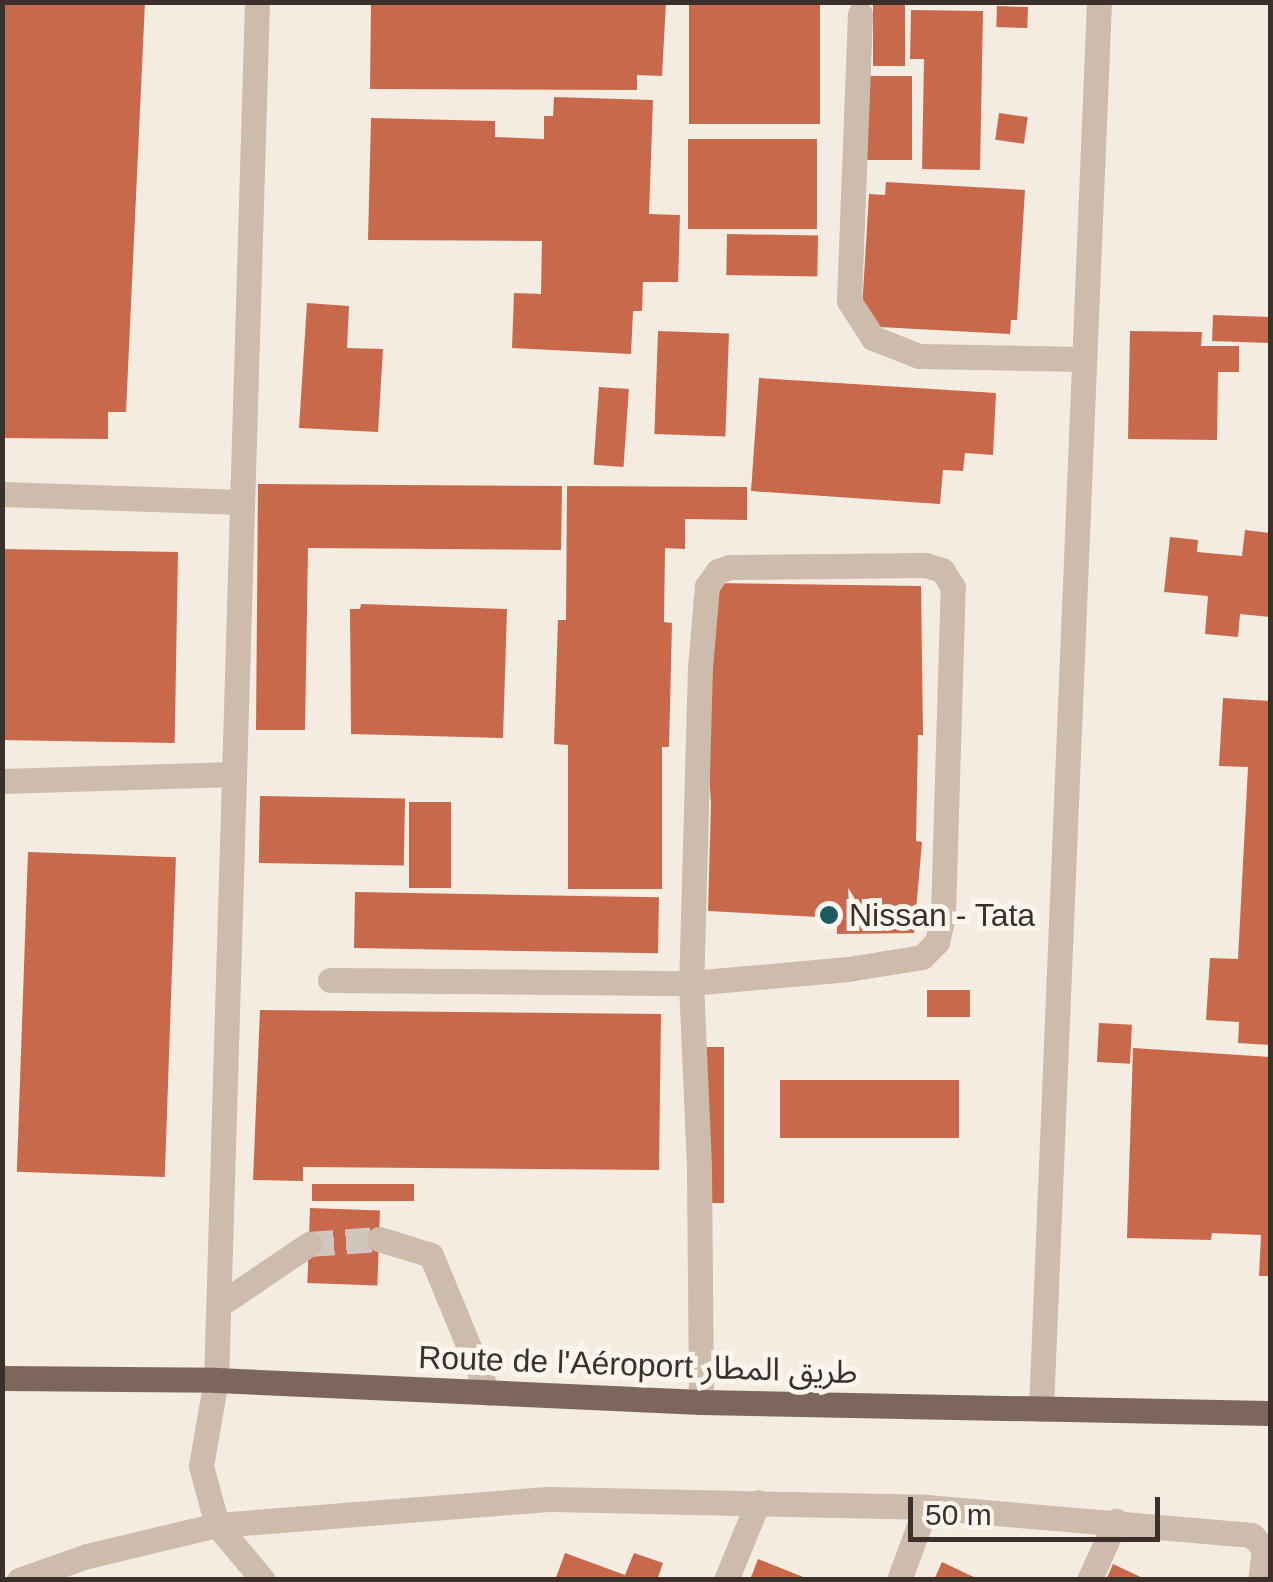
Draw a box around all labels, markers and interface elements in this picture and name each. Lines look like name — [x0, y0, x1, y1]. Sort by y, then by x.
place label: Nissan - Tata — [849, 896, 1036, 934]
marker: Nissan - Tata — [818, 904, 840, 926]
street label: Route de l'Aéroport طريق المطار — [418, 1338, 858, 1392]
scale bar — [913, 1477, 1166, 1539]
text: 50 m — [925, 1498, 992, 1531]

